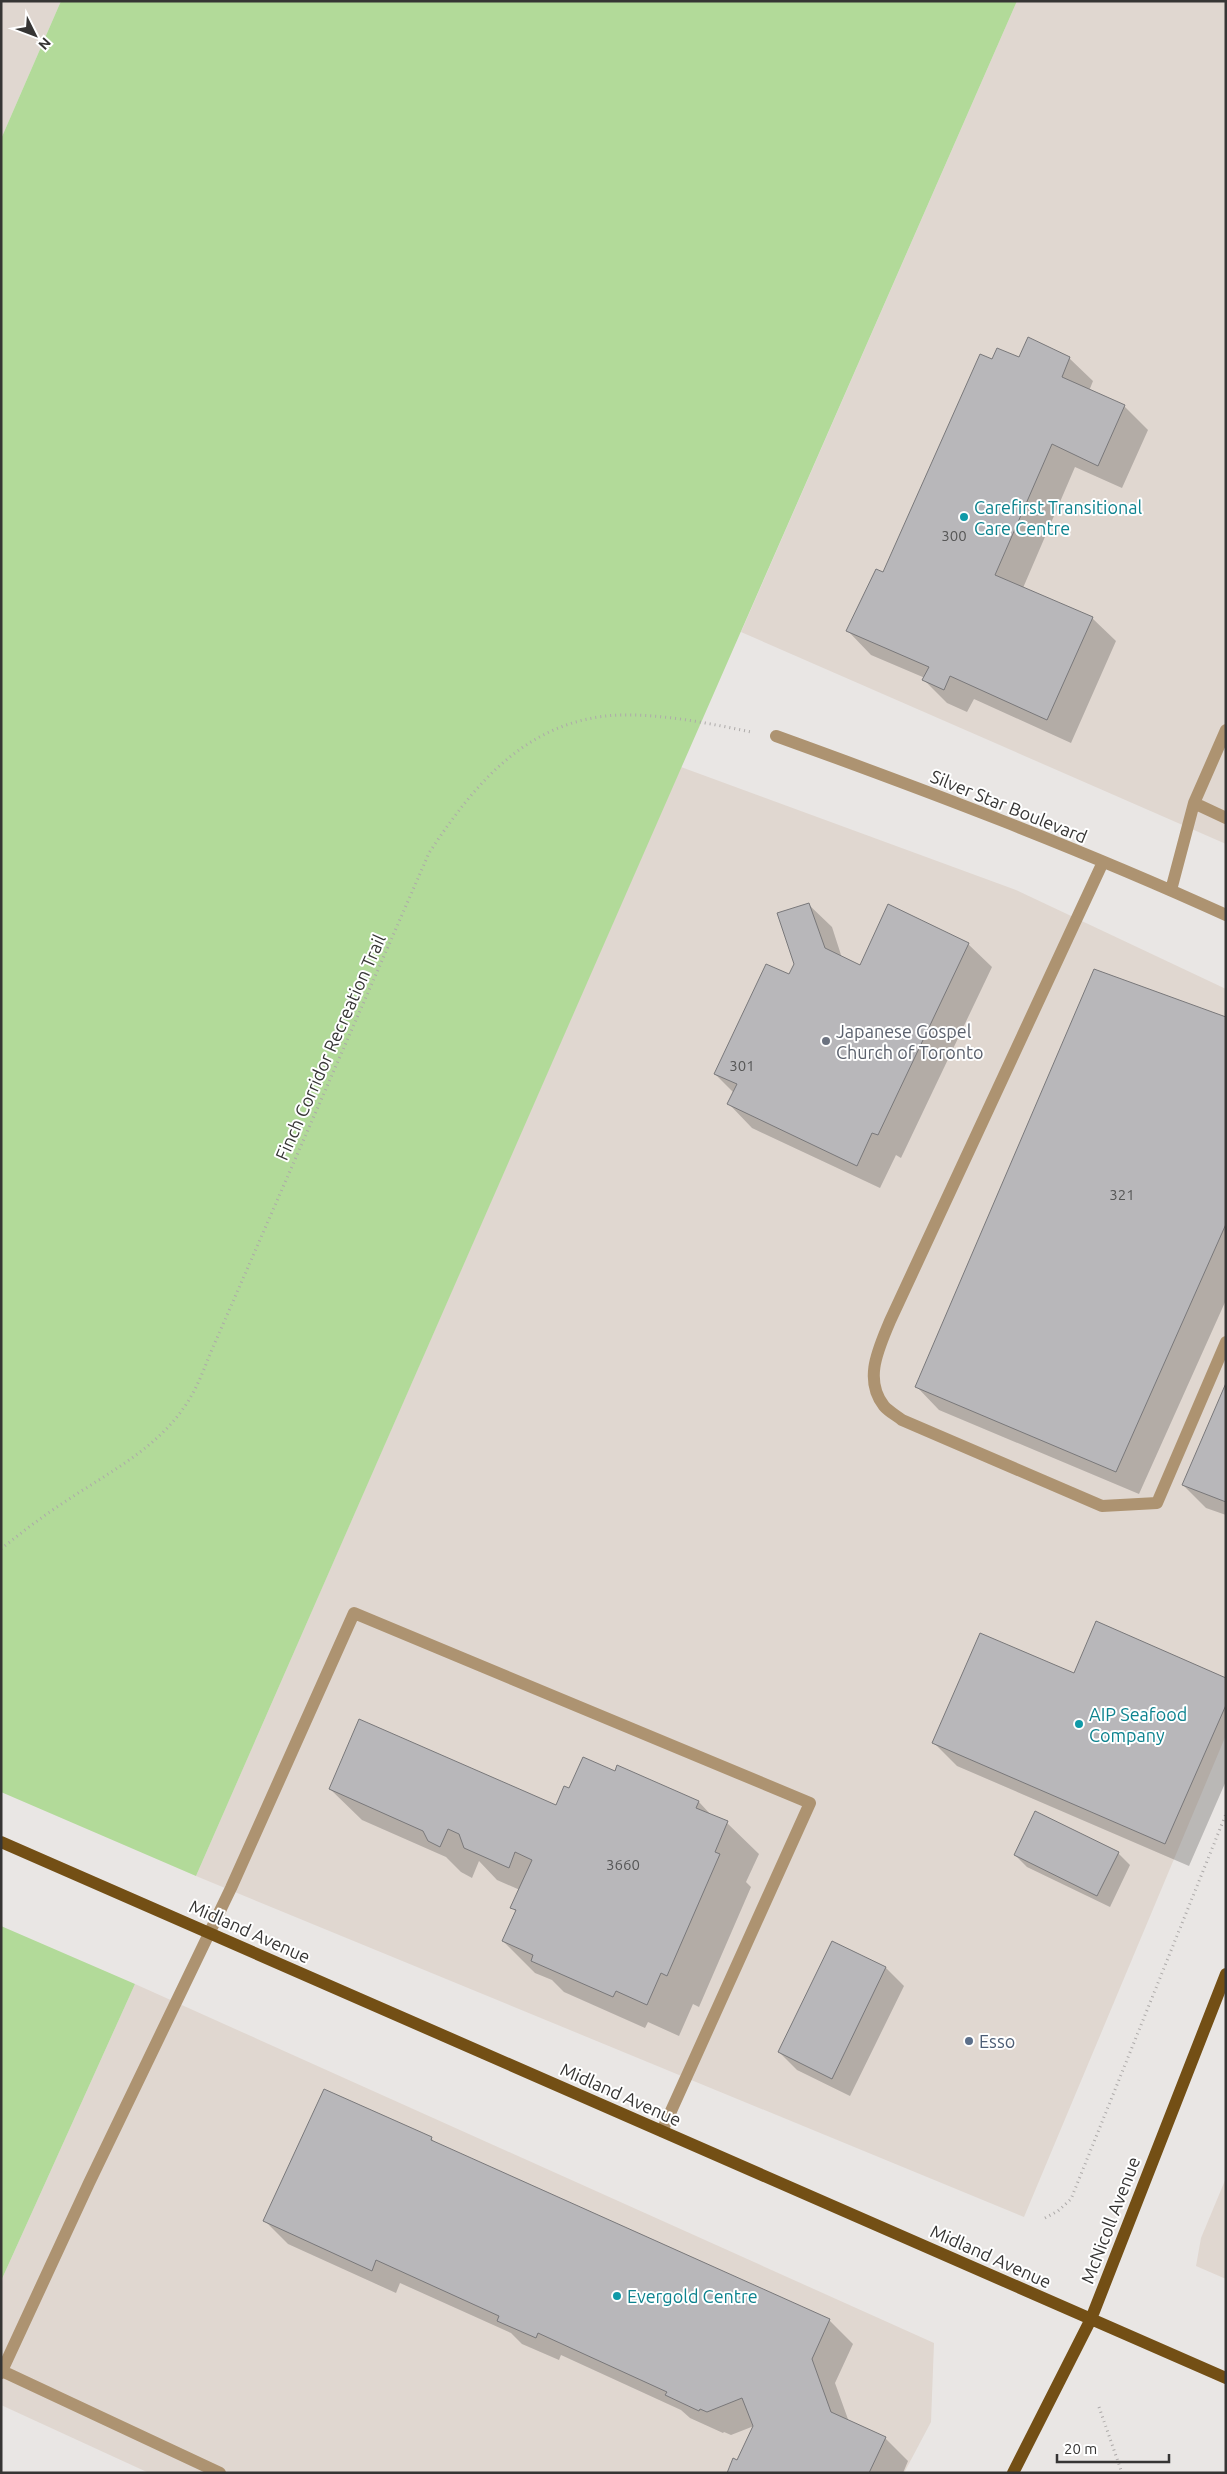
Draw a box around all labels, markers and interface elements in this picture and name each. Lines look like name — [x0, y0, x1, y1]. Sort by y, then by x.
north arrow — [10, 10, 60, 60]
text: N — [35, 34, 54, 53]
place label: Carefirst Transitional Care Centre — [974, 497, 1143, 538]
marker: Carefirst Transitional Care Centre — [958, 511, 970, 523]
house number: 300 — [941, 527, 967, 544]
street label: Silver Star Boulevard — [928, 765, 1090, 847]
street label: Finch Corridor Recreation Trail — [271, 931, 389, 1163]
place label: Japanese Gospel Church of Toronto — [836, 1021, 984, 1062]
marker: Japanese Gospel Church of Toronto — [820, 1035, 832, 1047]
house number: 301 — [729, 1057, 755, 1074]
house number: 321 — [1109, 1186, 1135, 1203]
place label: AIP Seafood Company — [1089, 1704, 1187, 1745]
marker: AIP Seafood Company — [1073, 1718, 1085, 1730]
house number: 3660 — [606, 1856, 640, 1873]
street label: Midland Avenue — [186, 1895, 314, 1967]
place label: Esso — [979, 2031, 1015, 2051]
marker: Esso — [963, 2035, 975, 2047]
street label: Midland Avenue — [557, 2058, 685, 2130]
street label: McNicoll Avenue — [1077, 2154, 1143, 2286]
street label: Midland Avenue — [927, 2220, 1055, 2292]
place label: Evergold Centre — [627, 2286, 758, 2306]
marker: Evergold Centre — [611, 2290, 623, 2302]
scale bar — [1057, 2432, 1170, 2464]
text: 20 m — [1064, 2440, 1097, 2457]

